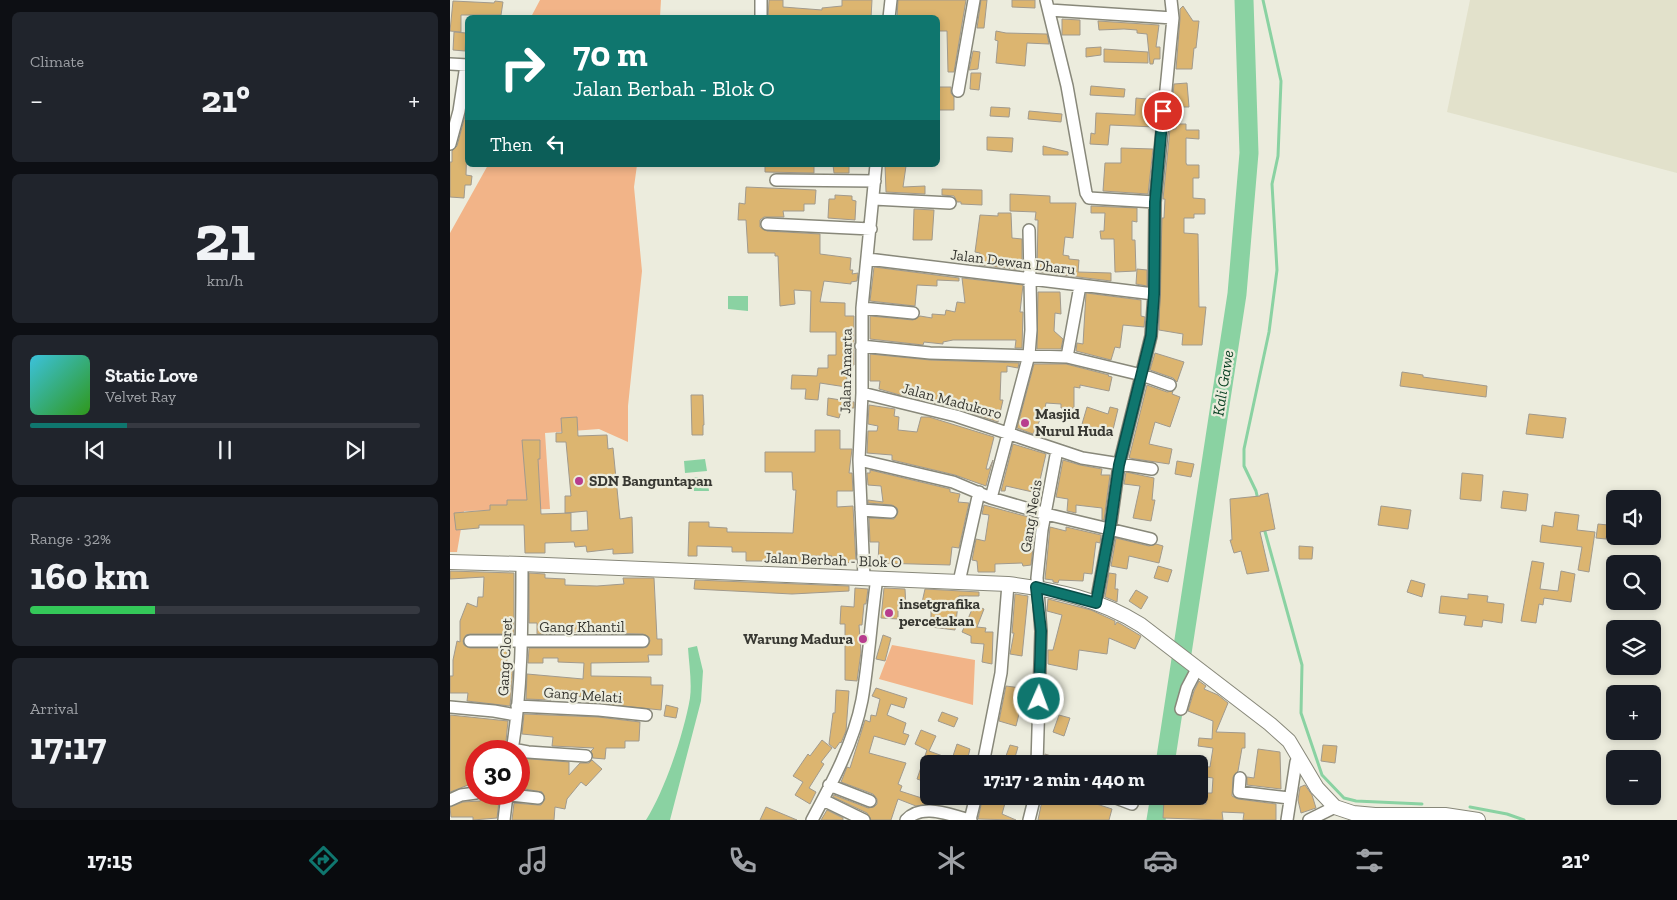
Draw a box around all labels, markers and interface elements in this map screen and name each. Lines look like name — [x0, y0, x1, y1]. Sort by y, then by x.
text: 70 m — [573, 33, 648, 75]
icon: right — [490, 35, 555, 100]
text: Climate — [30, 52, 84, 71]
text: Jalan Berbah - Blok O — [573, 75, 775, 102]
text: 21° — [201, 76, 250, 122]
text: − — [30, 84, 43, 117]
text: + — [408, 84, 420, 117]
pin — [1142, 90, 1184, 132]
icon: arrive — [1149, 97, 1177, 125]
icon: left — [542, 130, 570, 158]
text: Then — [490, 133, 532, 156]
text: 21 — [194, 199, 256, 277]
street label: Jalan Dewan Dharu — [949, 245, 1077, 279]
text: km/h — [207, 271, 243, 290]
street label: Jalan Amarta — [836, 328, 856, 414]
water label: Kali Gawe — [1208, 349, 1238, 417]
text: Static Love — [105, 364, 198, 387]
street label: Jalan Madukoro — [900, 379, 1004, 423]
text: Velvet Ray — [105, 387, 176, 406]
place label: Masjid Nurul Huda — [1035, 405, 1114, 440]
marker: Masjid Nurul Huda — [1019, 417, 1031, 429]
icon: previous — [81, 436, 109, 464]
icon: pause — [211, 436, 239, 464]
icon: next — [341, 436, 369, 464]
place label: SDN Banguntapan — [589, 472, 713, 490]
marker: SDN Banguntapan — [573, 475, 585, 487]
street label: Gang Necis — [1016, 478, 1046, 554]
map controls — [1606, 490, 1661, 805]
button: sound — [1606, 490, 1661, 545]
text: Range · 32% — [30, 529, 111, 548]
street label: Jalan Berbah - Blok O — [764, 549, 902, 571]
text: 160 km — [30, 553, 149, 599]
button: search — [1606, 555, 1661, 610]
place label: insetgrafika percetakan — [899, 595, 980, 630]
marker: insetgrafika percetakan — [883, 607, 895, 619]
street label: Gang Cloret — [494, 617, 516, 696]
street label: Gang Khantil — [539, 618, 625, 636]
button: layers — [1606, 620, 1661, 675]
place label: Warung Madura — [743, 630, 853, 648]
marker: Warung Madura — [857, 633, 869, 645]
position arrow — [1012, 672, 1064, 724]
street label: Gang Melati — [543, 683, 623, 707]
button: + — [1606, 685, 1661, 740]
text: Arrival — [30, 699, 78, 718]
text: 17:17 — [30, 723, 106, 769]
speed limit sign: 30 — [465, 740, 530, 805]
button: − — [1606, 750, 1661, 805]
text: 17:17 · 2 min · 440 m — [983, 768, 1145, 791]
icon: directions — [306, 843, 341, 878]
icon: music — [516, 843, 551, 878]
icon: phone — [725, 843, 760, 878]
icon: climate — [934, 843, 969, 878]
icon: car — [1143, 843, 1178, 878]
icon: filters — [1352, 843, 1387, 878]
text: 17:15 — [87, 847, 132, 874]
text: 21° — [1562, 847, 1590, 874]

